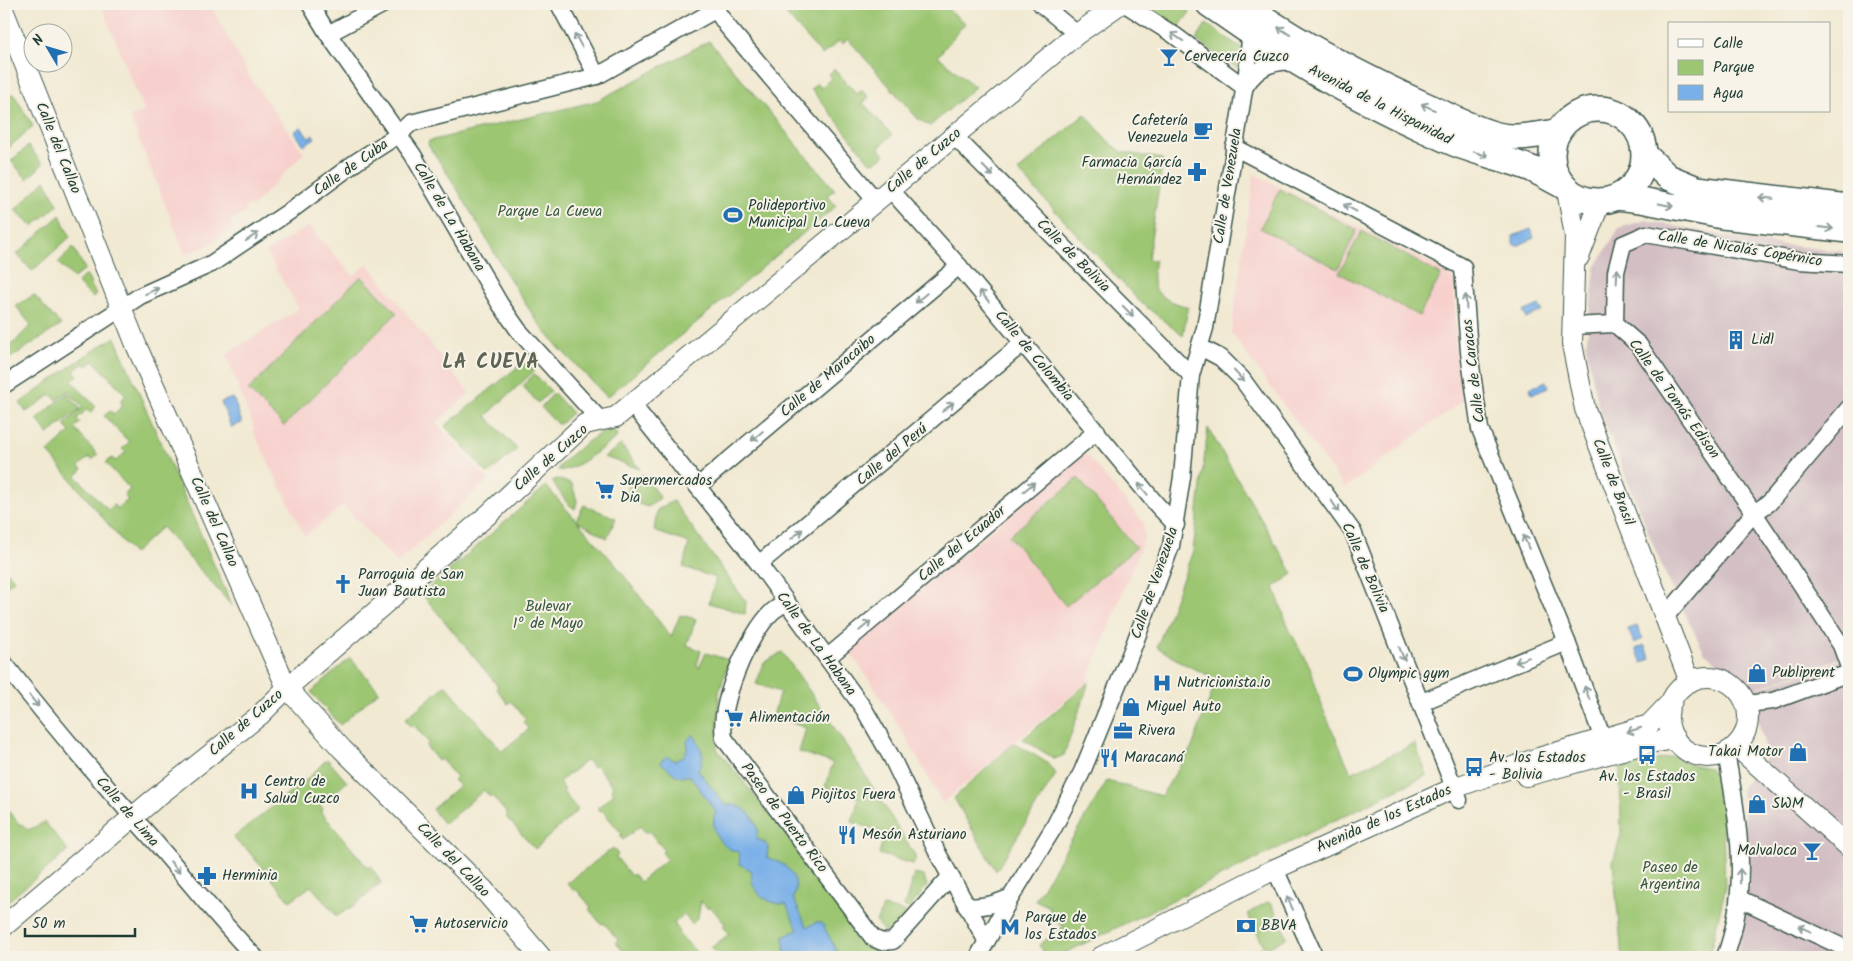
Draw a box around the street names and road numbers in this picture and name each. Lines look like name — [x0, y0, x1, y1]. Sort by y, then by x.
street label: Avenida de la Hispanidad — [1304, 58, 1457, 152]
street label: Calle del Callao — [29, 98, 87, 198]
street label: Calle de Cuzco — [881, 122, 967, 200]
street label: Calle de Venezuela — [1207, 126, 1249, 246]
street label: Calle de Cuba — [308, 133, 394, 203]
street label: Calle de La Habana — [407, 157, 491, 277]
street label: Calle de Bolivia — [1030, 213, 1116, 299]
street label: Calle de Nicolás Copérnico — [1656, 224, 1824, 274]
street label: Calle de Colombia — [988, 305, 1080, 407]
street label: Calle de Caracas — [1456, 317, 1492, 424]
street label: Calle de Maracaibo — [775, 328, 882, 424]
street label: Calle de Tomás Edison — [1622, 334, 1726, 464]
street label: Calle del Perú — [851, 417, 934, 492]
street label: Calle de Cuzco — [508, 418, 594, 497]
street label: Calle de Brasil — [1585, 435, 1641, 529]
street label: Calle del Callao — [183, 473, 245, 571]
street label: Calle del Ecuador — [913, 499, 1012, 588]
street label: Calle de Bolivia — [1334, 519, 1396, 617]
street label: Calle de Venezuela — [1125, 524, 1185, 642]
street label: Calle de La Habana — [770, 587, 862, 701]
street label: Calle de Cuzco — [203, 683, 289, 762]
street label: Paseo de Puerto Rico — [734, 758, 834, 878]
street label: Calle de Lima — [89, 771, 165, 853]
street label: Avenida de los Estados — [1312, 778, 1456, 860]
street label: Calle del Callao — [411, 817, 496, 903]

